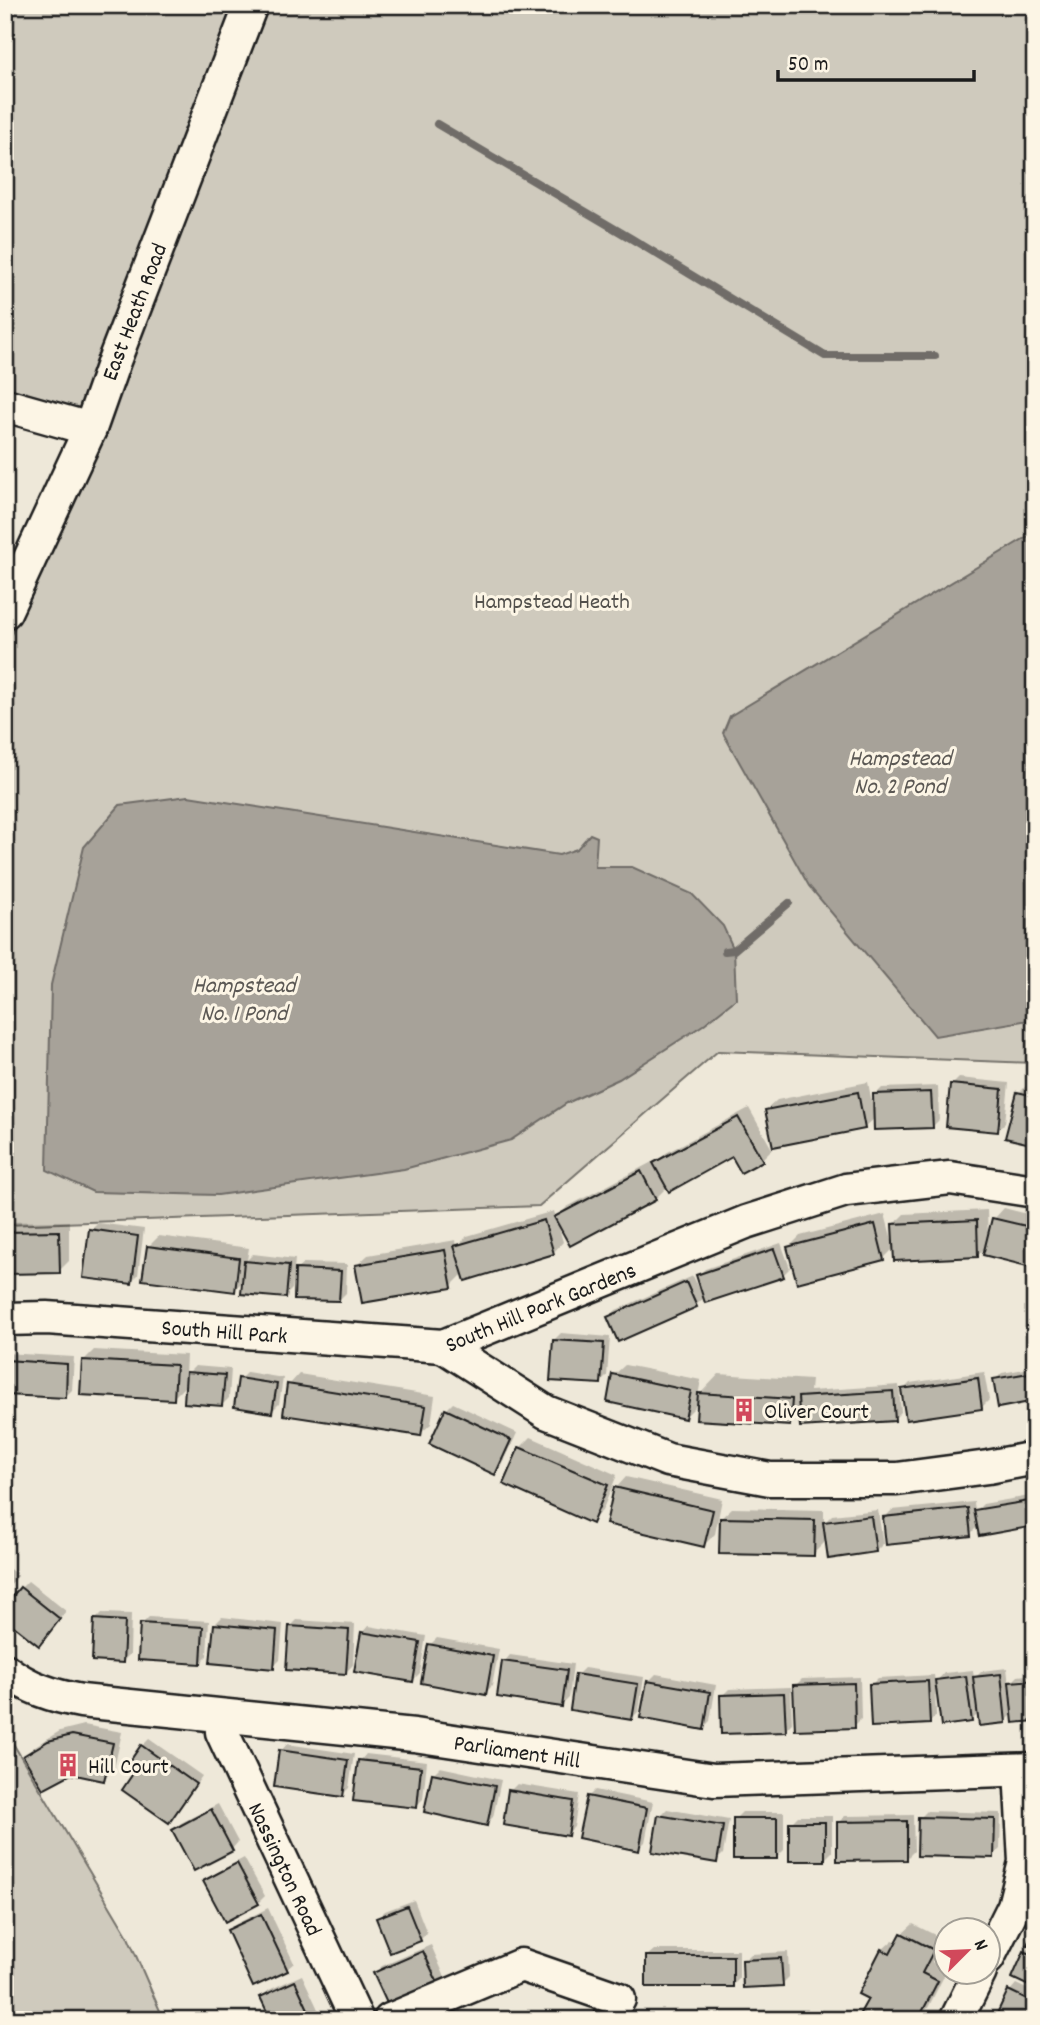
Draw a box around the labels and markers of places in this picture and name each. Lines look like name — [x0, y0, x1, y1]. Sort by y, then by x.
building icon: Oliver Court — [730, 1396, 758, 1424]
place label: Oliver Court — [764, 1397, 869, 1430]
building icon: Hill Court — [54, 1751, 82, 1779]
place label: Hill Court — [88, 1752, 169, 1785]

